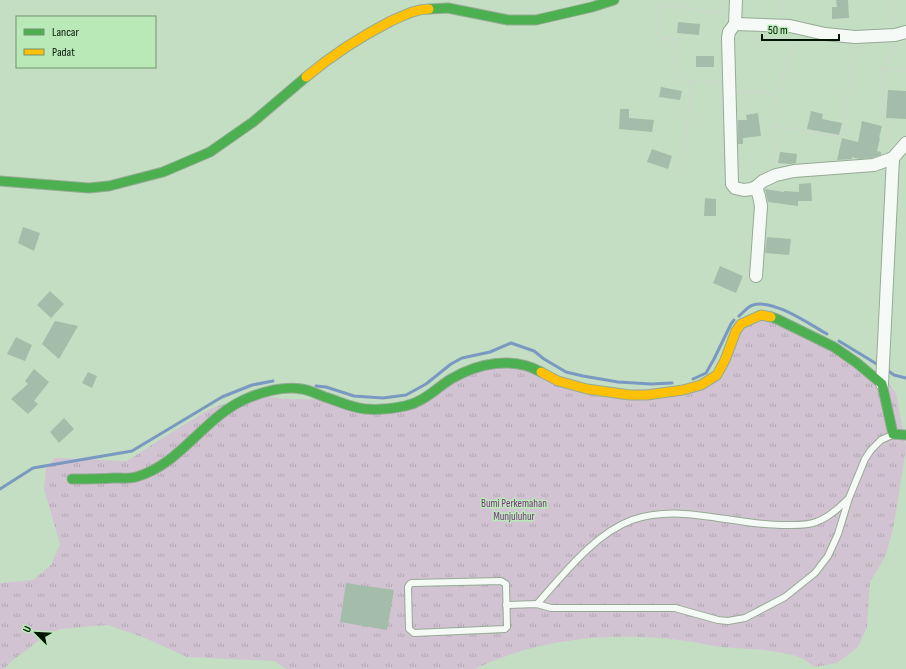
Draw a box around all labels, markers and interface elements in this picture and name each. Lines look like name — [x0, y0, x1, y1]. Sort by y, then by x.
legend — [16, 16, 156, 68]
scale bar — [762, 16, 839, 42]
text: 50 m — [768, 23, 788, 38]
text: Lancar — [52, 25, 79, 40]
text: Padat — [52, 45, 75, 60]
park label: Bumi Perkemahan Munjuluhur — [481, 497, 547, 523]
north arrow — [16, 613, 56, 653]
text: U — [20, 624, 35, 634]

